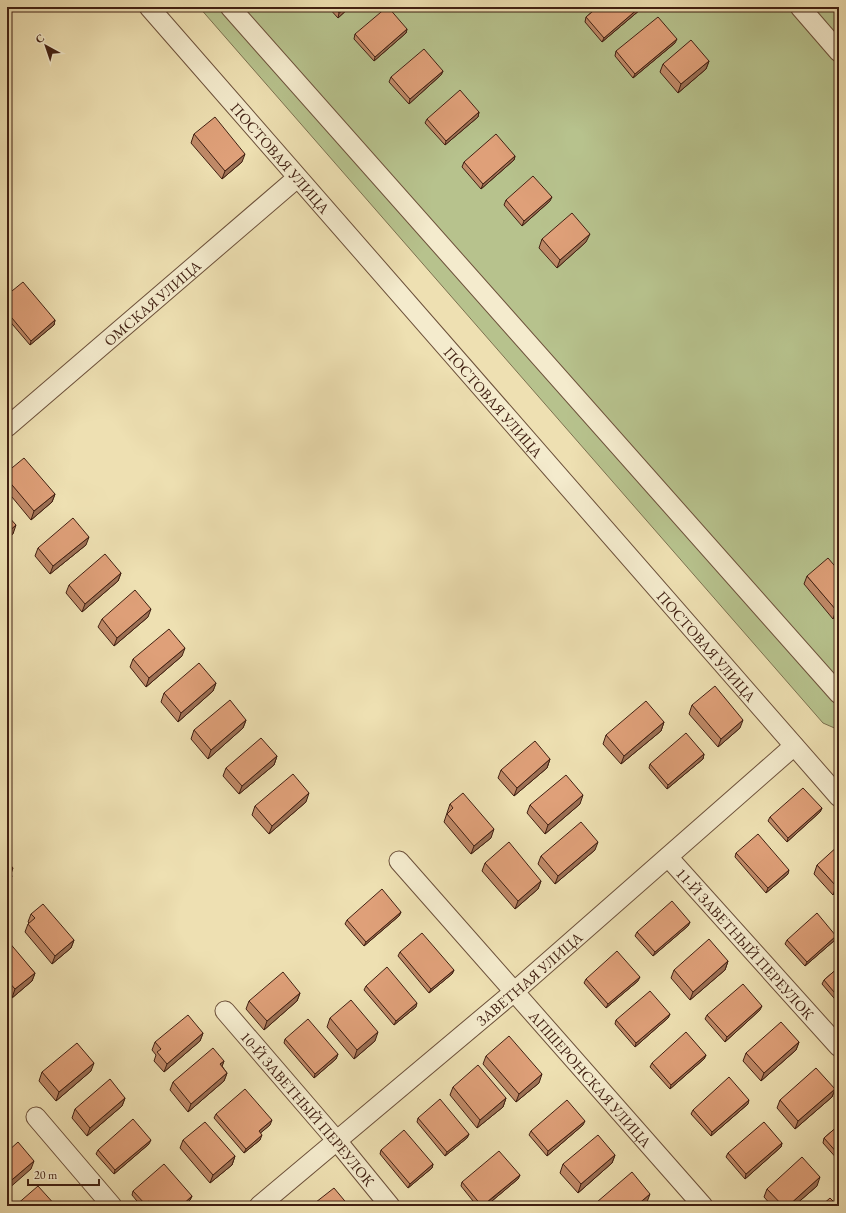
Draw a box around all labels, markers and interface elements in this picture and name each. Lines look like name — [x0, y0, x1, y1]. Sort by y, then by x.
north arrow — [26, 26, 66, 66]
text: С — [32, 30, 47, 46]
street label: ПОСТОВАЯ УЛИЦА — [227, 98, 335, 218]
street label: ОМСКАЯ УЛИЦА — [99, 255, 205, 350]
street label: ПОСТОВАЯ УЛИЦА — [440, 342, 548, 462]
street label: ПОСТОВАЯ УЛИЦА — [653, 586, 761, 706]
street label: 11-Й ЗАВЕТНЫЙ ПЕРЕУЛОК — [672, 863, 819, 1023]
street label: ЗАВЕТНАЯ УЛИЦА — [472, 927, 586, 1029]
street label: АПШЕРОНСКАЯ УЛИЦА — [525, 1006, 656, 1151]
street label: 10-Й ЗАВЕТНЫЙ ПЕРЕУЛОК — [237, 1027, 379, 1190]
scale bar — [28, 1161, 99, 1187]
text: 20 m — [34, 1167, 58, 1183]

